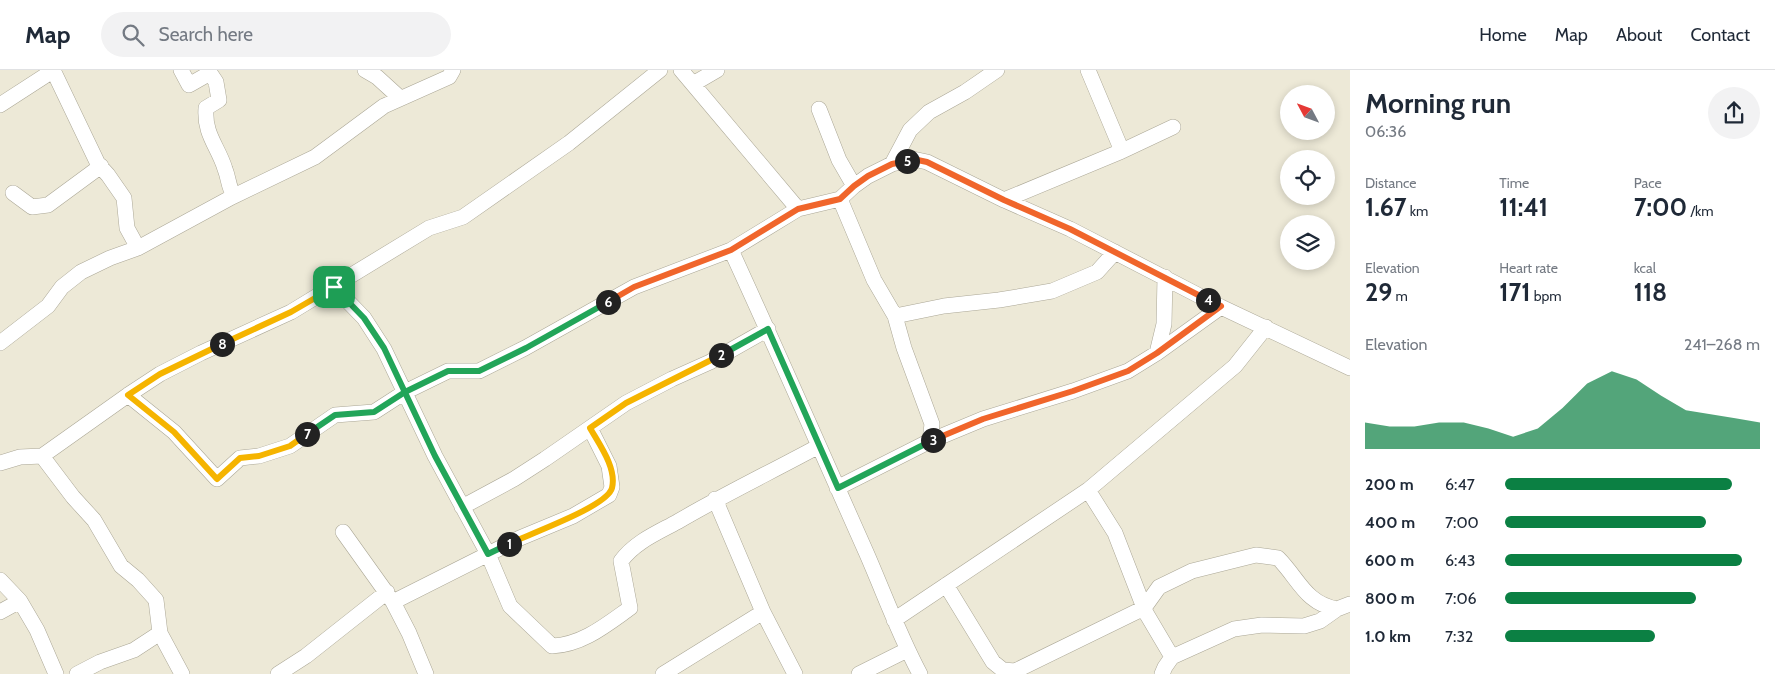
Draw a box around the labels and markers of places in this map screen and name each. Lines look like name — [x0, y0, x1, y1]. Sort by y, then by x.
pin: 5 — [894, 148, 920, 174]
pin — [313, 266, 355, 308]
pin: 4 — [1196, 288, 1220, 312]
pin: 6 — [596, 290, 620, 314]
pin: 8 — [210, 332, 234, 356]
pin: 2 — [708, 342, 734, 368]
pin: 7 — [294, 422, 320, 446]
pin: 3 — [920, 428, 946, 452]
pin: 1 — [496, 532, 522, 556]

